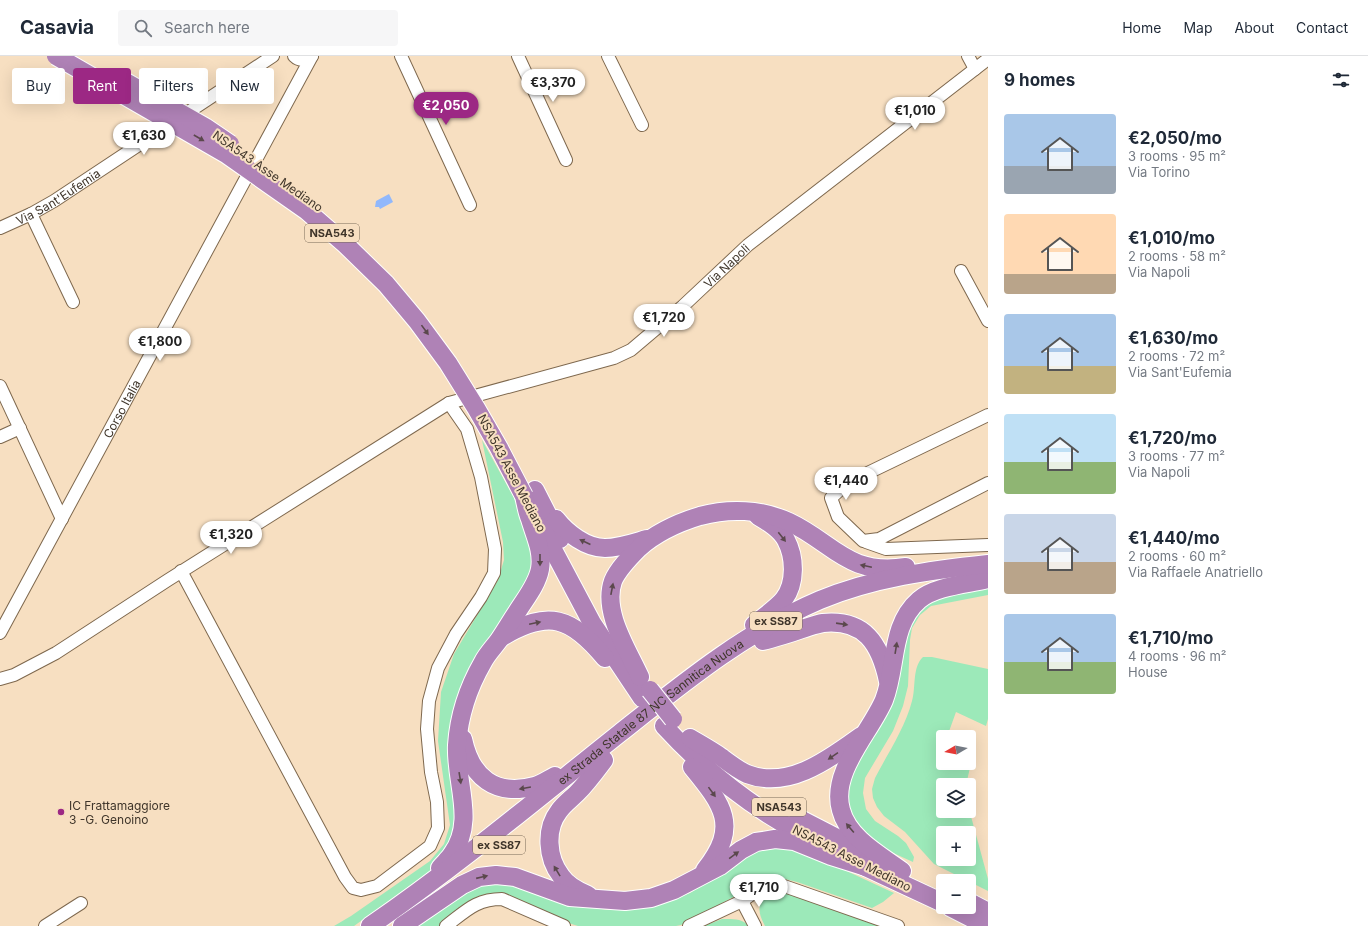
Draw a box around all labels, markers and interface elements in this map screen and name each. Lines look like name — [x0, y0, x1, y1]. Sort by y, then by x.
search box — [118, 10, 398, 46]
text: Casavia — [20, 16, 94, 39]
icon: search — [132, 17, 154, 39]
text: Search here — [164, 18, 250, 37]
text: Home — [1122, 19, 1161, 36]
text: Map — [1183, 19, 1213, 36]
text: About — [1235, 19, 1274, 36]
text: Contact — [1296, 19, 1348, 36]
chip: Buy — [12, 68, 65, 104]
chip: Rent — [73, 68, 131, 104]
chip: Filters — [139, 68, 208, 104]
chip: New — [216, 68, 274, 104]
pin: €3,370 — [520, 69, 586, 103]
icon: filters — [1330, 69, 1352, 91]
text: 9 homes — [1004, 70, 1075, 90]
text: €3,370 — [530, 74, 576, 90]
pin: €2,050 — [413, 92, 479, 126]
text: €2,050 — [423, 97, 469, 113]
pin: €1,010 — [882, 97, 948, 131]
text: €1,010 — [894, 102, 936, 118]
pin: €1,630 — [111, 122, 177, 156]
text: €1,630 — [122, 127, 166, 143]
street label: NSA543 Asse Mediano — [210, 127, 326, 215]
text: €2,050/mo — [1128, 128, 1222, 148]
icon: home — [1036, 130, 1084, 178]
one-way arrow — [193, 135, 205, 142]
text: 3 rooms · 95 m² — [1128, 148, 1226, 164]
text: Via Torino — [1128, 164, 1190, 180]
street label: Via Sant'Eufemia — [13, 165, 103, 227]
road number: NSA543 — [305, 224, 359, 242]
text: €1,010/mo — [1128, 228, 1215, 248]
icon: home — [1036, 230, 1084, 278]
street label: Via Napoli — [700, 240, 752, 291]
text: 2 rooms · 58 m² — [1128, 248, 1226, 264]
text: Via Napoli — [1128, 264, 1190, 280]
pin: €1,720 — [631, 304, 697, 338]
text: €1,720 — [642, 309, 686, 325]
one-way arrow — [420, 325, 429, 336]
pin: €1,800 — [127, 328, 193, 362]
text: €1,630/mo — [1128, 328, 1218, 348]
icon: home — [1036, 330, 1084, 378]
text: €1,800 — [138, 333, 182, 349]
text: 2 rooms · 72 m² — [1128, 348, 1225, 364]
text: Via Sant'Eufemia — [1128, 364, 1232, 380]
street label: Corso Italia — [99, 377, 143, 440]
street label: NSA543 Asse Mediano — [475, 412, 549, 534]
text: €1,720/mo — [1128, 428, 1217, 448]
icon: home — [1036, 430, 1084, 478]
text: 3 rooms · 77 m² — [1128, 448, 1225, 464]
text: Via Napoli — [1128, 464, 1190, 480]
pin: €1,440 — [813, 467, 879, 501]
text: €1,440 — [823, 472, 869, 488]
pin: €1,320 — [198, 521, 264, 555]
text: €1,320 — [209, 526, 253, 542]
text: €1,440/mo — [1128, 528, 1220, 548]
icon: home — [1036, 530, 1084, 578]
one-way arrow — [778, 531, 787, 542]
one-way arrow — [579, 539, 591, 545]
text: 2 rooms · 60 m² — [1128, 548, 1226, 564]
one-way arrow — [537, 554, 543, 567]
one-way arrow — [860, 562, 872, 568]
text: Via Raffaele Anatriello — [1128, 564, 1263, 580]
one-way arrow — [609, 583, 615, 595]
road number: ex SS87 — [750, 612, 802, 630]
one-way arrow — [528, 619, 541, 625]
one-way arrow — [836, 621, 848, 627]
text: €1,710/mo — [1128, 628, 1213, 648]
icon: home — [1036, 630, 1084, 678]
street label: ex Strada Statale 87 NC Sannitica Nuova — [554, 636, 746, 788]
one-way arrow — [893, 642, 899, 654]
text: 4 rooms · 96 m² — [1128, 648, 1227, 664]
text: House — [1128, 664, 1168, 680]
north arrow — [936, 730, 976, 770]
map controls — [936, 730, 976, 914]
one-way arrow — [828, 752, 838, 760]
one-way arrow — [457, 772, 463, 784]
button: layers — [936, 778, 976, 818]
one-way arrow — [519, 785, 531, 791]
one-way arrow — [708, 786, 716, 797]
place label: IC Frattamaggiore 3 -G. Genoino — [69, 798, 170, 827]
road number: NSA543 — [752, 798, 806, 816]
marker: IC Frattamaggiore 3 -G. Genoino — [56, 807, 66, 817]
street label: NSA543 Asse Mediano — [790, 822, 914, 894]
one-way arrow — [846, 823, 855, 834]
button: + — [936, 826, 976, 866]
road number: ex SS87 — [473, 836, 525, 854]
one-way arrow — [729, 851, 740, 859]
one-way arrow — [553, 866, 561, 876]
one-way arrow — [476, 874, 489, 880]
pin: €1,710 — [726, 874, 792, 908]
button: − — [936, 874, 976, 914]
text: €1,710 — [739, 879, 779, 895]

